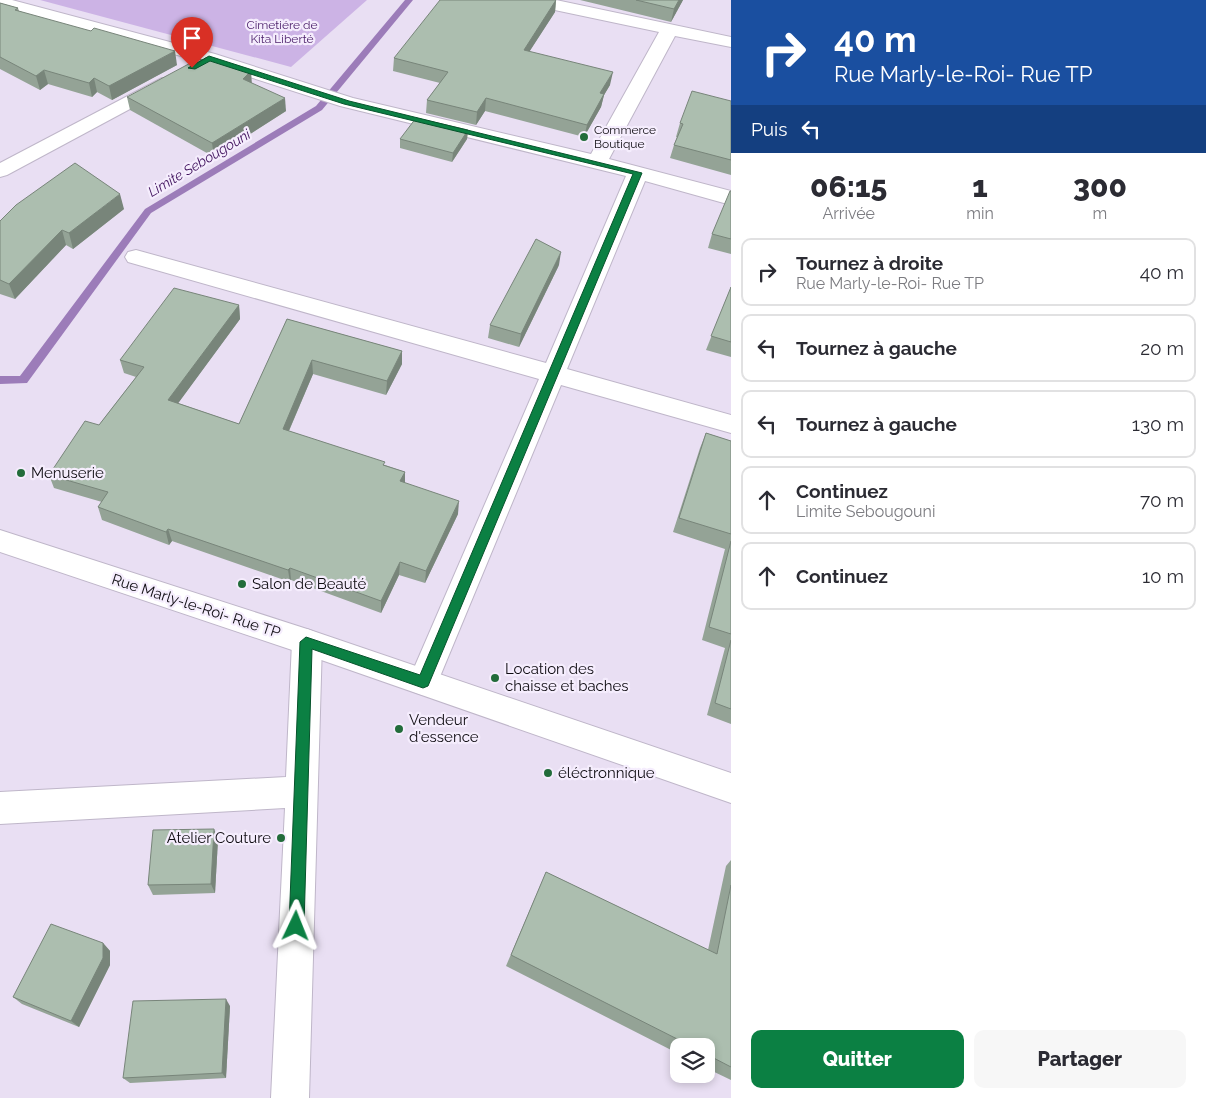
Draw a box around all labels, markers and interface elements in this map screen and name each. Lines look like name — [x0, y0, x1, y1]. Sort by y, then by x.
pin — [171, 17, 213, 68]
park label: Cimetiére de Kita Liberté — [246, 18, 318, 46]
text: 40 m — [834, 19, 916, 60]
icon: right — [751, 20, 816, 85]
icon: arrive — [178, 24, 206, 52]
text: Rue Marly-le-Roi- Rue TP — [834, 61, 1092, 87]
icon: left — [797, 115, 825, 143]
text: Puis — [751, 118, 787, 140]
place label: Commerce Boutique — [594, 123, 656, 151]
water label: Limite Sebougouni — [145, 126, 254, 200]
marker: Commerce Boutique — [578, 131, 590, 143]
text: 06:15 — [810, 169, 887, 204]
text: 1 — [972, 169, 988, 204]
text: 300 — [1073, 169, 1127, 204]
text: Arrivée — [822, 204, 875, 223]
text: min — [966, 204, 994, 223]
text: m — [1093, 204, 1107, 223]
text: Tournez à droite — [796, 252, 943, 274]
icon: right — [753, 258, 781, 286]
text: 40 m — [1140, 261, 1184, 283]
text: Rue Marly-le-Roi- Rue TP — [796, 274, 984, 293]
icon: left — [753, 334, 781, 362]
text: Tournez à gauche — [796, 337, 957, 359]
text: 20 m — [1140, 337, 1184, 359]
icon: left — [753, 410, 781, 438]
text: Tournez à gauche — [796, 413, 957, 435]
text: 130 m — [1132, 413, 1184, 435]
place label: Menuserie — [31, 464, 104, 482]
marker: Menuserie — [15, 467, 27, 479]
text: Continuez — [796, 480, 888, 502]
icon: ahead — [753, 486, 781, 514]
text: 70 m — [1140, 489, 1184, 511]
text: Limite Sebougouni — [796, 502, 935, 521]
icon: ahead — [753, 562, 781, 590]
text: Continuez — [796, 565, 888, 587]
text: 10 m — [1142, 565, 1184, 587]
street label: Rue Marly-le-Roi- Rue TP — [109, 570, 283, 642]
place label: Salon de Beauté — [252, 575, 367, 593]
marker: Salon de Beauté — [236, 578, 248, 590]
place label: Location des chaisse et baches — [505, 660, 629, 695]
marker: Location des chaisse et baches — [489, 672, 501, 684]
place label: Vendeur d'essence — [409, 711, 479, 746]
marker: Vendeur d'essence — [393, 723, 405, 735]
place label: éléctronnique — [558, 764, 655, 782]
marker: éléctronnique — [542, 767, 554, 779]
place label: Atelier Couture — [167, 829, 271, 847]
marker: Atelier Couture — [275, 832, 287, 844]
position arrow — [269, 899, 321, 951]
button: Quitter — [751, 1030, 964, 1088]
button: Partager — [974, 1030, 1186, 1088]
map controls — [670, 1038, 715, 1083]
button: layers — [670, 1038, 715, 1083]

